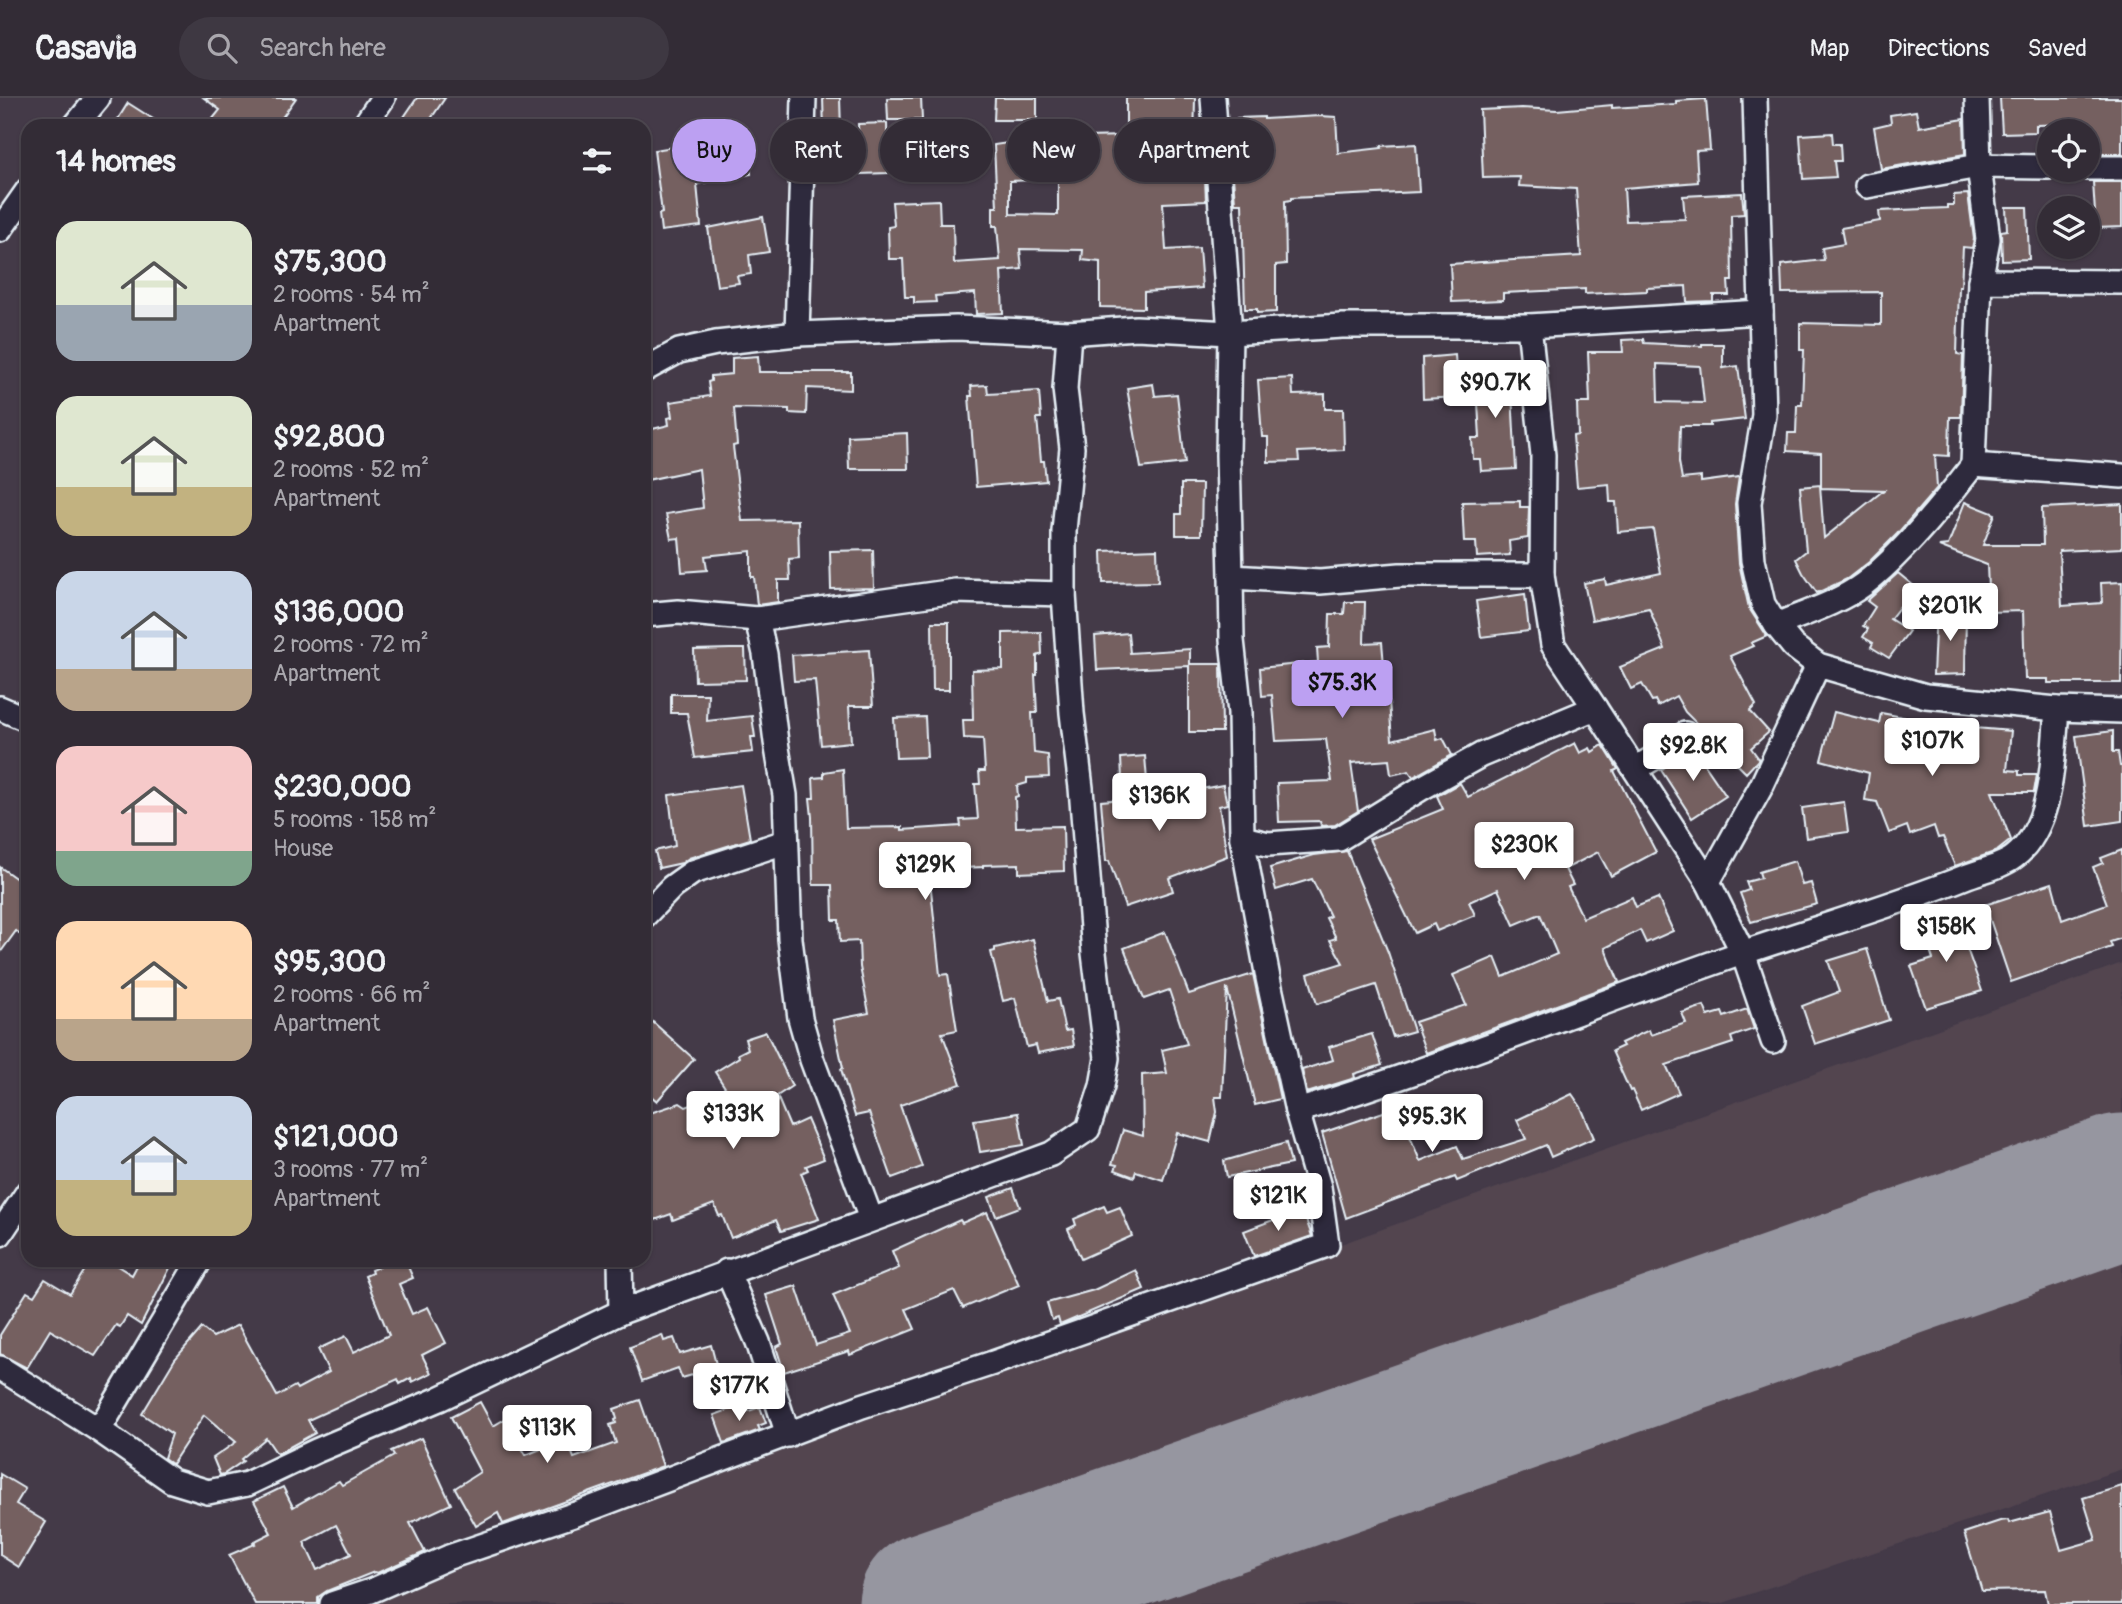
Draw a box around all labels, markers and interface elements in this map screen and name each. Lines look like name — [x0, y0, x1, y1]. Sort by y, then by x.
search box — [179, 17, 669, 80]
text: Casavia — [35, 28, 137, 69]
icon: search — [203, 29, 241, 67]
text: Search here — [259, 32, 386, 64]
text: Map — [1810, 34, 1850, 63]
text: Directions — [1888, 34, 1989, 63]
text: Saved — [2027, 34, 2087, 63]
chip: Buy — [672, 119, 756, 182]
chip: Rent — [770, 119, 866, 182]
chip: Filters — [880, 119, 993, 182]
chip: New — [1007, 119, 1100, 182]
chip: Apartment — [1114, 119, 1274, 182]
map controls — [2037, 119, 2100, 259]
button: locate — [2037, 119, 2100, 182]
icon: filters — [578, 142, 616, 180]
text: 14 homes — [56, 143, 176, 180]
button: layers — [2037, 196, 2100, 259]
text: $75,300 — [273, 243, 387, 280]
icon: home — [112, 249, 196, 333]
text: 2 rooms · 54 m² — [273, 280, 430, 309]
text: Apartment — [273, 309, 380, 338]
pin: $90.7K — [1438, 360, 1552, 420]
text: $90.7K — [1459, 368, 1531, 397]
text: $92,800 — [273, 418, 385, 455]
icon: home — [112, 424, 196, 508]
text: 2 rooms · 52 m² — [273, 455, 429, 484]
text: Apartment — [273, 484, 380, 513]
pin: $201K — [1901, 584, 1999, 643]
text: $201K — [1918, 591, 1982, 620]
text: $136,000 — [273, 593, 404, 630]
icon: home — [112, 599, 196, 683]
text: 2 rooms · 72 m² — [273, 630, 429, 659]
text: Apartment — [273, 659, 380, 688]
pin: $75.3K — [1285, 660, 1399, 720]
text: $75.3K — [1308, 668, 1376, 697]
pin: $107K — [1883, 718, 1981, 778]
pin: $92.8K — [1636, 724, 1750, 783]
text: $107K — [1900, 726, 1964, 755]
text: $92.8K — [1659, 731, 1727, 760]
text: $230,000 — [273, 768, 411, 805]
icon: home — [112, 774, 196, 858]
pin: $136K — [1110, 774, 1208, 833]
text: $136K — [1128, 781, 1190, 810]
text: 5 rooms · 158 m² — [273, 805, 436, 834]
pin: $230K — [1475, 822, 1573, 882]
text: $230K — [1490, 830, 1558, 859]
text: House — [273, 834, 333, 863]
pin: $129K — [876, 842, 974, 902]
text: $129K — [895, 850, 955, 879]
pin: $158K — [1897, 904, 1995, 964]
text: $158K — [1916, 912, 1976, 941]
text: $95,300 — [273, 943, 386, 980]
icon: home — [112, 949, 196, 1033]
text: 2 rooms · 66 m² — [273, 980, 430, 1009]
text: Apartment — [273, 1009, 380, 1038]
pin: $133K — [684, 1091, 782, 1151]
pin: $95.3K — [1375, 1094, 1489, 1154]
text: $133K — [703, 1099, 764, 1128]
text: $95.3K — [1398, 1102, 1466, 1131]
text: $121,000 — [273, 1118, 399, 1155]
icon: home — [112, 1124, 196, 1208]
text: 3 rooms · 77 m² — [273, 1155, 428, 1184]
pin: $121K — [1229, 1174, 1327, 1233]
text: $121K — [1249, 1181, 1307, 1210]
text: Apartment — [273, 1184, 380, 1213]
pin: $177K — [690, 1364, 788, 1423]
text: $177K — [709, 1371, 769, 1400]
pin: $113K — [498, 1406, 596, 1465]
text: $113K — [518, 1413, 576, 1442]

